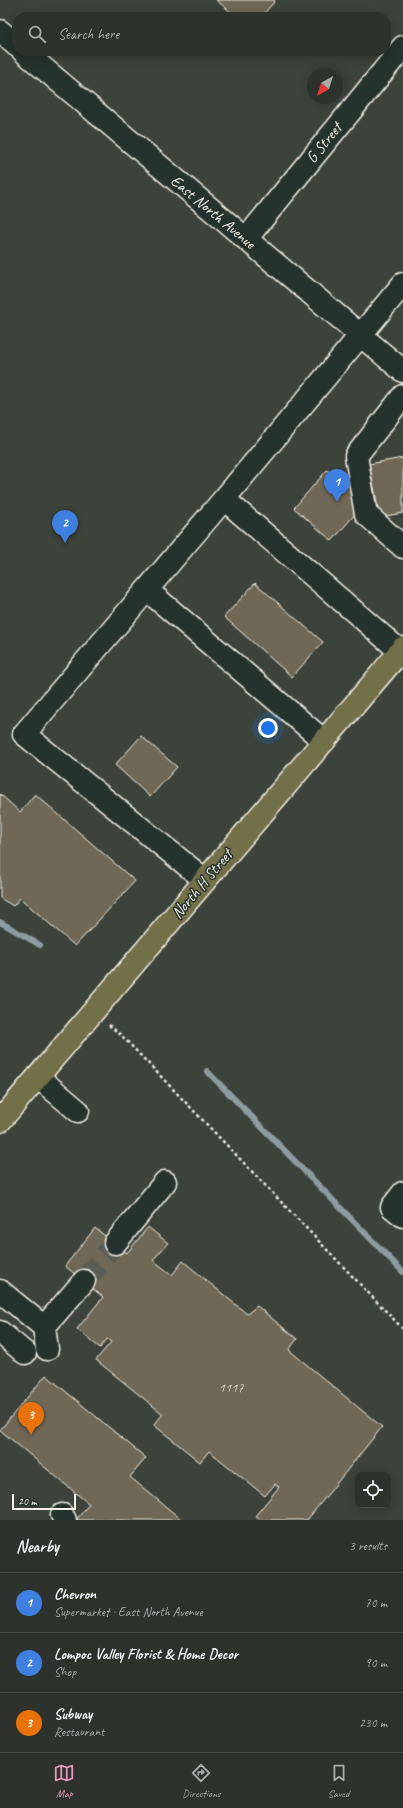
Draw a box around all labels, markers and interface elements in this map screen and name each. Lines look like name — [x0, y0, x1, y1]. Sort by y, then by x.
search box — [12, 12, 391, 56]
icon: search — [26, 23, 48, 45]
text: Search here — [58, 25, 119, 44]
north arrow — [307, 68, 343, 104]
street label: G Street — [302, 117, 348, 167]
street label: East North Avenue — [167, 171, 261, 254]
pin: 1 — [324, 469, 350, 502]
pin: 2 — [52, 510, 78, 543]
your location — [258, 718, 278, 738]
street label: North H Street — [167, 843, 239, 923]
house number: 1117 — [218, 1379, 244, 1396]
pin: 3 — [18, 1402, 44, 1435]
map controls — [355, 1472, 391, 1508]
button: locate — [355, 1472, 391, 1508]
scale bar — [12, 1492, 76, 1511]
text: 20 m — [18, 1494, 37, 1508]
text: Nearby — [16, 1536, 59, 1557]
text: 3 results — [349, 1538, 387, 1554]
text: Chevron — [54, 1585, 96, 1604]
text: 1 — [26, 1595, 32, 1611]
text: 70 m — [365, 1595, 387, 1611]
text: Supermarket · East North Avenue — [54, 1604, 203, 1620]
text: Lompoc Valley Florist & Home Decor — [54, 1645, 238, 1664]
text: 2 — [26, 1655, 32, 1671]
text: 90 m — [365, 1655, 387, 1671]
text: Shop — [54, 1664, 76, 1680]
text: Subway — [54, 1705, 92, 1724]
text: 3 — [26, 1715, 32, 1731]
text: 230 m — [359, 1715, 387, 1731]
text: Restaurant — [54, 1724, 104, 1740]
tab: Map — [53, 1762, 75, 1800]
tab: Directions — [182, 1762, 221, 1800]
tab: Saved — [328, 1762, 350, 1800]

